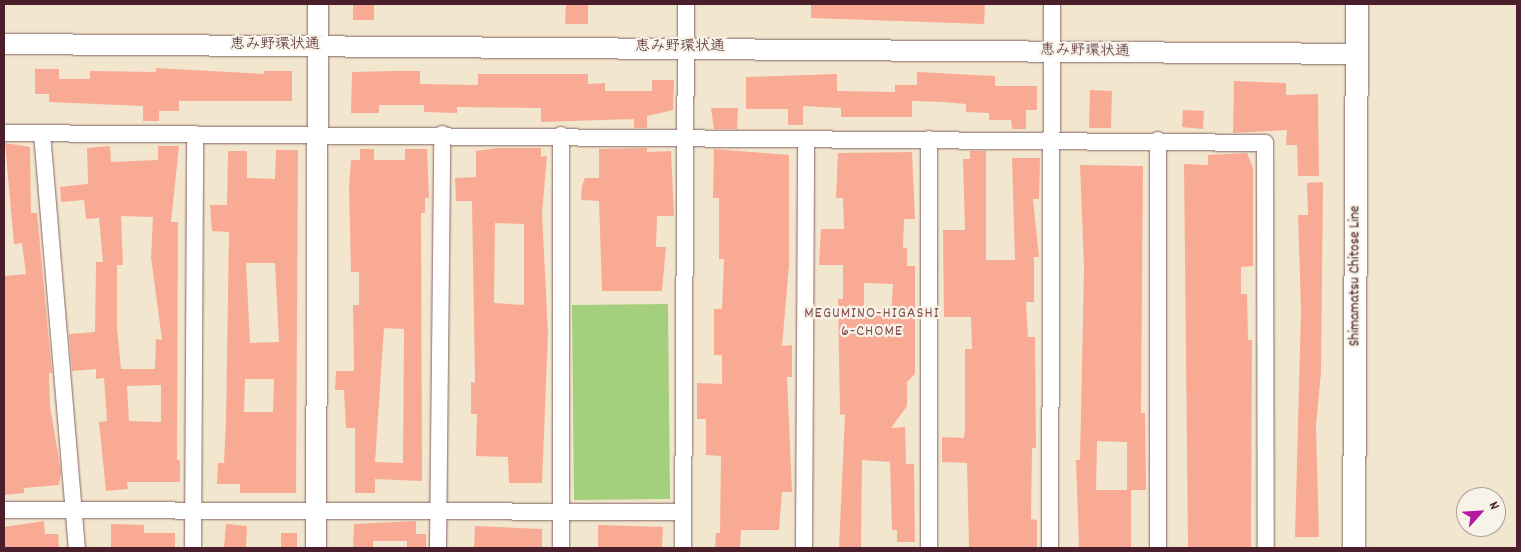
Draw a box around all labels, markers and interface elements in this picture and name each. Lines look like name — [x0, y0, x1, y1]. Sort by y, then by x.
street label: 恵み野環状通 — [230, 37, 320, 55]
street label: 恵み野環状通 — [635, 39, 725, 57]
street label: 恵み野環状通 — [1040, 42, 1130, 62]
street label: Shimamatsu Chitose Line — [1347, 206, 1365, 346]
district label: MEGUMINO-HIGASHI 6-CHOME — [802, 304, 942, 342]
north arrow — [1456, 487, 1506, 537]
text: N — [1483, 498, 1504, 513]

